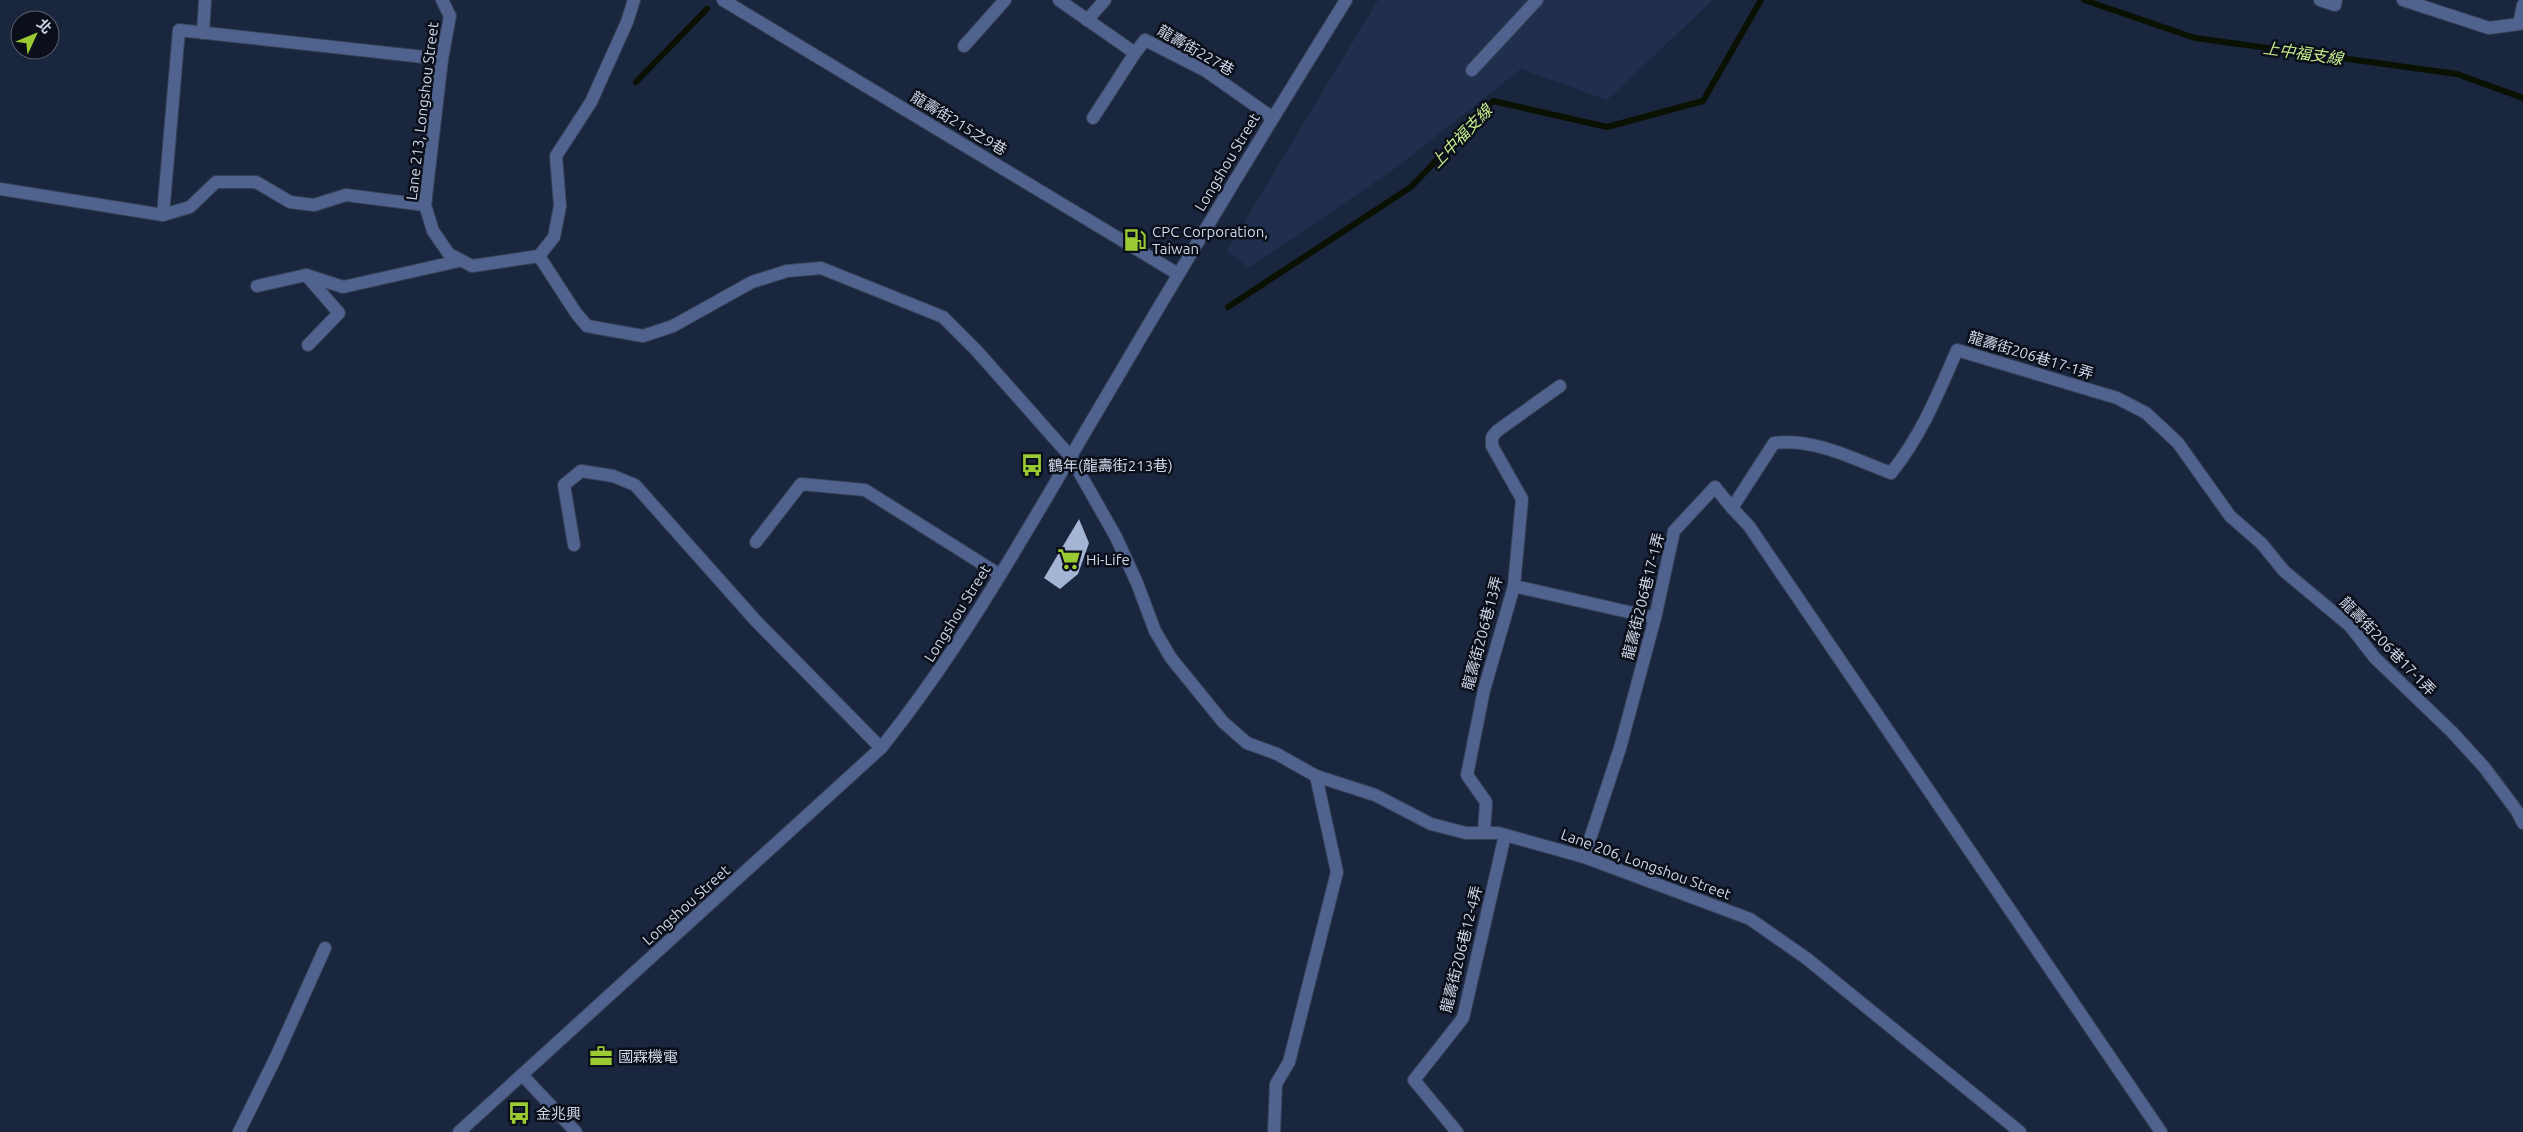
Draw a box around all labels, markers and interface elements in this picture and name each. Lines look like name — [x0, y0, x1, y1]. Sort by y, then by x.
north arrow — [10, 10, 60, 60]
text: 北 — [34, 15, 55, 37]
street label: Lane 213, Longshou Street — [403, 21, 441, 201]
street label: 龍壽街227巷 — [1155, 21, 1237, 79]
water label: 上中福支線 — [2262, 39, 2346, 68]
street label: 龍壽街215之9巷 — [908, 88, 1010, 158]
water label: 上中福支線 — [1427, 100, 1497, 171]
street label: Longshou Street — [1191, 110, 1263, 214]
place label: CPC Corporation, Taiwan — [1152, 223, 1268, 257]
fuel station icon: CPC Corporation, Taiwan — [1122, 227, 1148, 253]
street label: 龍壽街206巷17-1弄 — [1966, 328, 2096, 382]
bus stop icon: 鶴年(龍壽街213巷) — [1019, 452, 1045, 478]
place label: 鶴年(龍壽街213巷) — [1048, 457, 1173, 474]
street label: 龍壽街206巷17-1弄 — [1619, 531, 1667, 661]
supermarket icon: Hi-Life — [1056, 546, 1082, 572]
place label: Hi-Life — [1086, 551, 1130, 568]
street label: Longshou Street — [920, 561, 994, 665]
street label: 龍壽街206巷13弄 — [1459, 574, 1505, 692]
street label: 龍壽街206巷17-1弄 — [2337, 593, 2439, 699]
street label: Lane 206, Longshou Street — [1559, 825, 1733, 903]
street label: Longshou Street — [639, 861, 733, 949]
street label: 龍壽街206巷12-4弄 — [1437, 884, 1485, 1014]
office icon: 國霖機電 — [588, 1043, 614, 1069]
place label: 國霖機電 — [618, 1048, 678, 1065]
bus stop icon: 金兆興 — [506, 1100, 532, 1126]
place label: 金兆興 — [536, 1105, 581, 1122]

